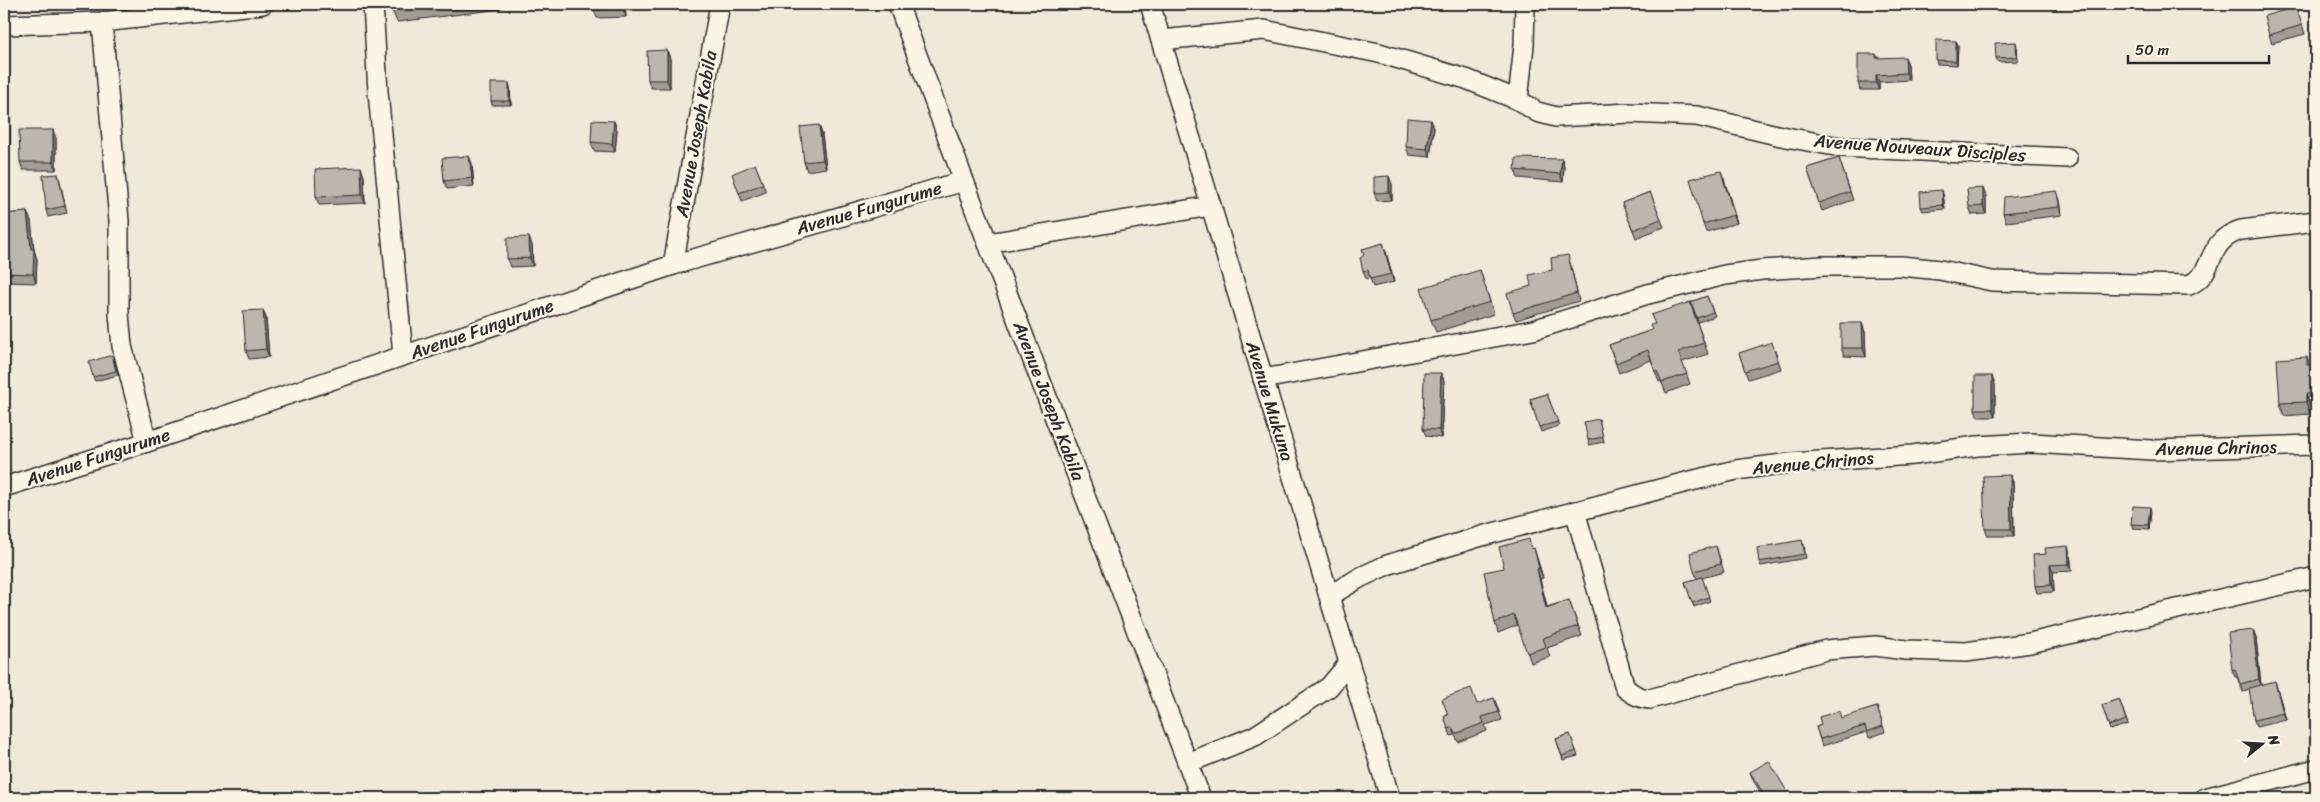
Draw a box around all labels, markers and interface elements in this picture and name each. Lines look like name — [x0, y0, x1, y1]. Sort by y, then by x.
scale bar — [2128, 32, 2269, 64]
text: 50 m — [2135, 37, 2170, 63]
street label: Avenue Joseph Kabila — [665, 47, 727, 221]
street label: Avenue Nouveaux Disciples — [1812, 125, 2028, 171]
street label: Avenue Fungurume — [791, 172, 946, 244]
street label: Avenue Fungurume — [405, 289, 558, 369]
street label: Avenue Joseph Kabila — [1003, 316, 1095, 486]
street label: Avenue Mukuna — [1236, 336, 1303, 465]
street label: Avenue Fungurume — [21, 419, 174, 496]
street label: Avenue Chrinos — [2154, 431, 2278, 465]
street label: Avenue Chrinos — [1750, 442, 1875, 484]
north arrow — [2238, 720, 2288, 770]
text: N — [2260, 731, 2287, 749]

